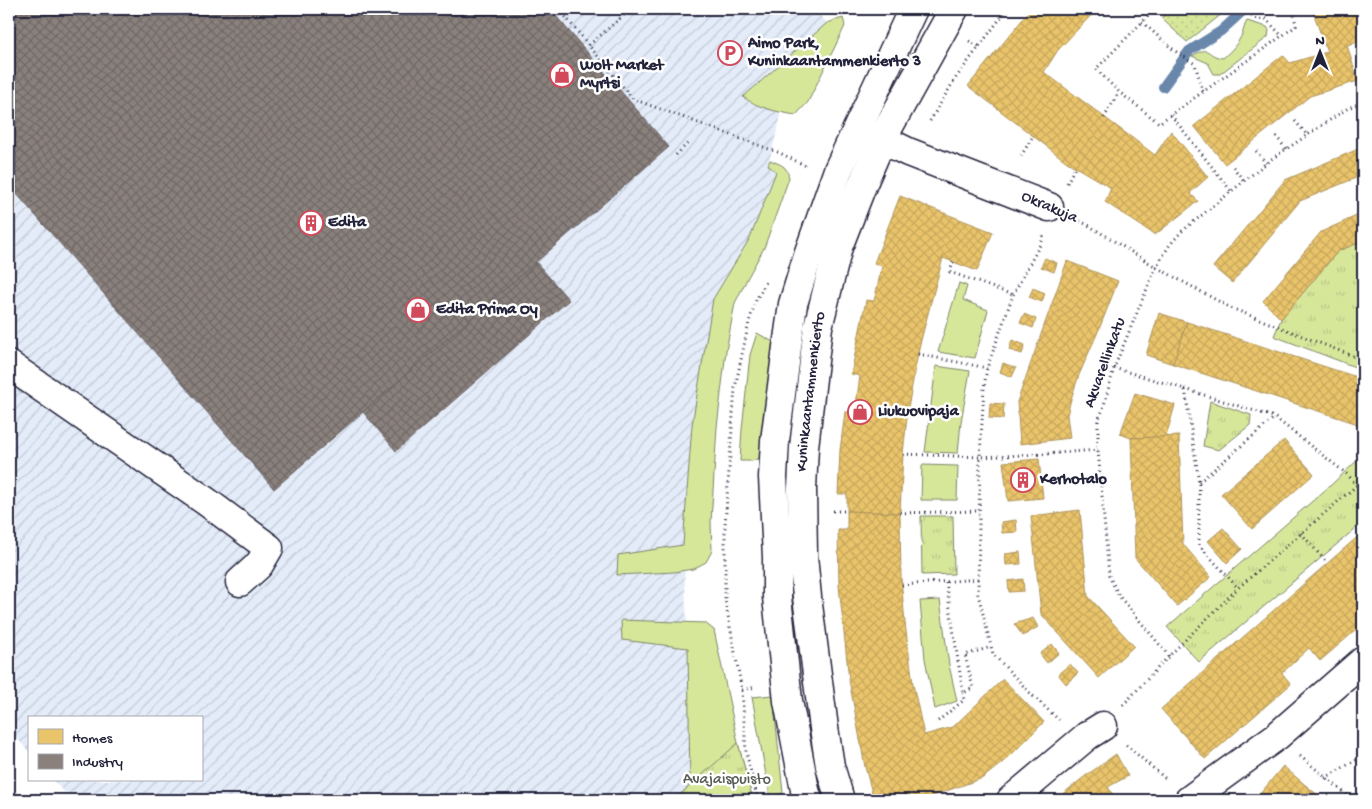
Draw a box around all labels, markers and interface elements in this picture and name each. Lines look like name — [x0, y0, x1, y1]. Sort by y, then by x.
north arrow — [1294, 28, 1344, 78]
text: N — [1315, 33, 1325, 50]
place label: Aimo Park, Kuninkaantammenkierto 3 — [747, 35, 921, 72]
parking icon: Aimo Park, Kuninkaantammenkierto 3 — [717, 40, 743, 66]
place label: Wolt Market Myrtsi — [579, 57, 665, 94]
shop icon: Wolt Market Myrtsi — [549, 62, 575, 88]
street label: Okrakuja — [1018, 188, 1081, 229]
building icon: Edita — [298, 210, 324, 236]
place label: Edita — [328, 214, 367, 233]
shop icon: Edita Prima Oy — [405, 297, 431, 323]
place label: Edita Prima Oy — [436, 301, 538, 320]
street label: Kuninkaantammenkierto — [793, 310, 831, 472]
street label: Akvarellinkatu — [1081, 315, 1131, 411]
shop icon: Liukuovipaja — [847, 399, 873, 425]
place label: Liukuovipaja — [878, 403, 960, 422]
building icon: Kerhotalo — [1010, 467, 1036, 493]
place label: Kerhotalo — [1039, 471, 1108, 490]
legend — [28, 716, 202, 782]
text: Homes — [72, 730, 113, 748]
text: Industry — [72, 754, 124, 772]
park label: Avajaispuisto — [683, 771, 771, 790]

